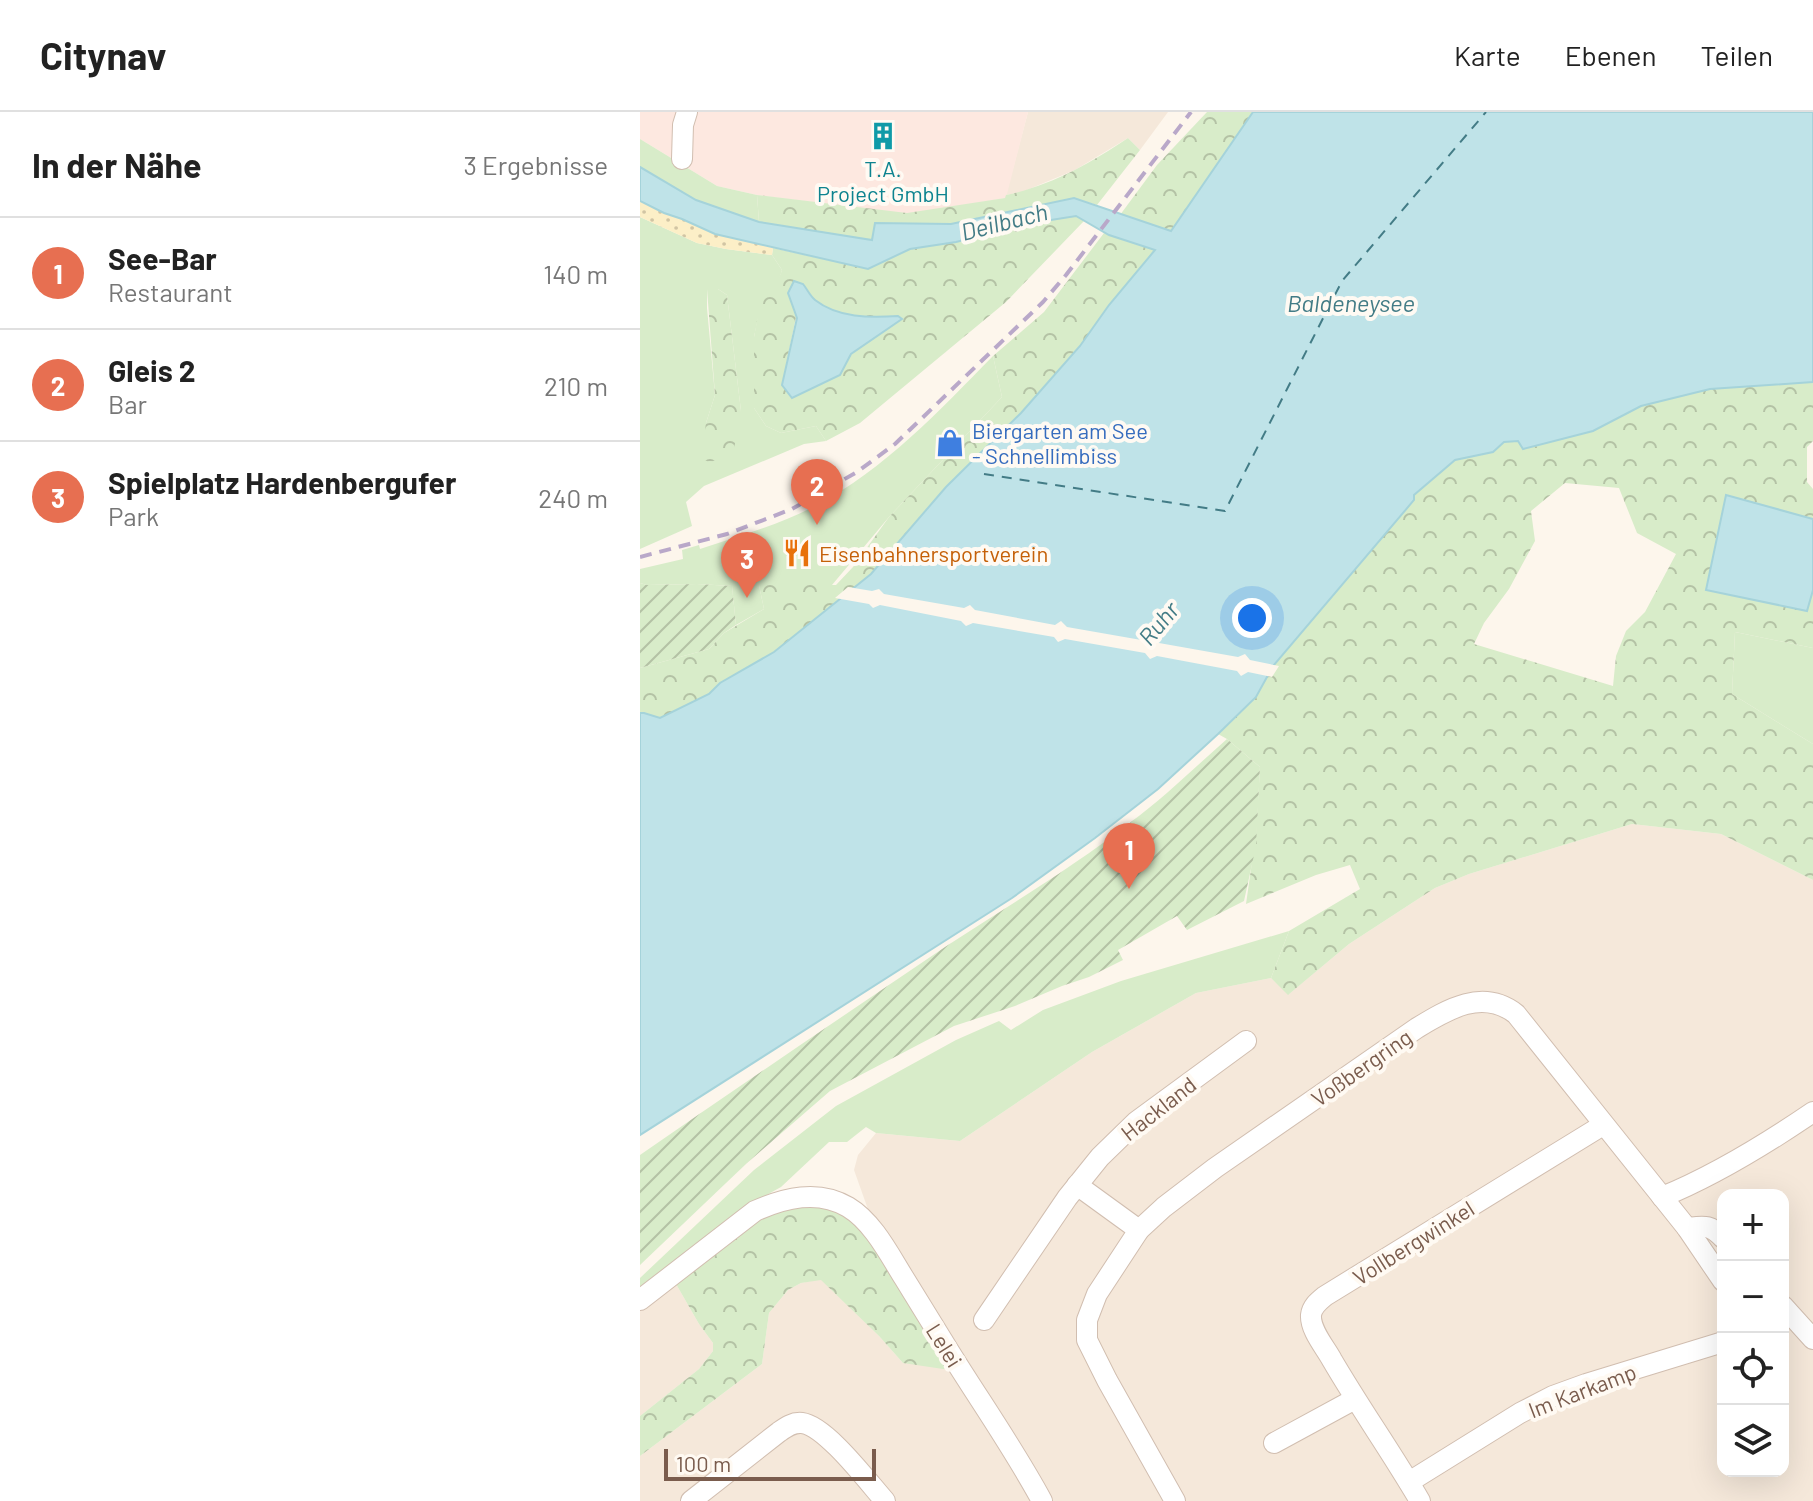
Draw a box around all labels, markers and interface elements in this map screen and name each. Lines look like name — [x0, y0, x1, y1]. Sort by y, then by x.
text: Citynav — [40, 32, 166, 78]
text: Karte — [1454, 38, 1521, 72]
text: Ebenen — [1565, 38, 1657, 72]
text: Teilen — [1701, 38, 1773, 72]
building icon: T.A. Project GmbH — [868, 121, 898, 151]
text: In der Nähe — [32, 144, 202, 185]
text: 3 Ergebnisse — [463, 149, 608, 180]
place label: T.A. Project GmbH — [817, 155, 949, 206]
water label: Deilbach — [958, 196, 1050, 246]
text: See-Bar — [108, 240, 217, 276]
text: 1 — [53, 258, 63, 289]
text: 140 m — [543, 258, 608, 289]
text: Restaurant — [108, 276, 233, 307]
water label: Baldeneysee — [1287, 288, 1415, 317]
text: Gleis 2 — [108, 352, 196, 388]
text: 2 — [51, 370, 65, 401]
text: 210 m — [544, 370, 608, 401]
text: Bar — [108, 388, 147, 419]
place label: Biergarten am See - Schnellimbiss — [972, 417, 1148, 468]
shop icon: Biergarten am See - Schnellimbiss — [935, 428, 965, 458]
pin: 2 — [791, 459, 843, 525]
text: Spielplatz Hardenbergufer — [108, 464, 456, 500]
text: 3 — [51, 482, 65, 513]
text: 240 m — [538, 482, 608, 513]
text: Park — [108, 500, 159, 531]
pin: 3 — [721, 532, 773, 598]
restaurant icon: Eisenbahnersportverein — [782, 538, 812, 568]
place label: Eisenbahnersportverein — [819, 540, 1048, 566]
water label: Ruhr — [1132, 594, 1185, 651]
your location — [1232, 598, 1272, 638]
pin: 1 — [1103, 823, 1155, 889]
street label: Voßbergring — [1306, 1023, 1416, 1111]
street label: Hackland — [1115, 1071, 1201, 1145]
map controls — [1717, 1189, 1789, 1477]
button: + — [1717, 1189, 1789, 1261]
street label: Vollbergwinkel — [1348, 1194, 1478, 1290]
button: − — [1717, 1261, 1789, 1333]
street label: Lelei — [922, 1318, 968, 1372]
button: locate — [1717, 1333, 1789, 1405]
street label: Im Karkamp — [1524, 1358, 1640, 1422]
button: layers — [1717, 1405, 1789, 1477]
scale bar — [664, 1445, 876, 1481]
text: 100 m — [676, 1450, 731, 1476]

